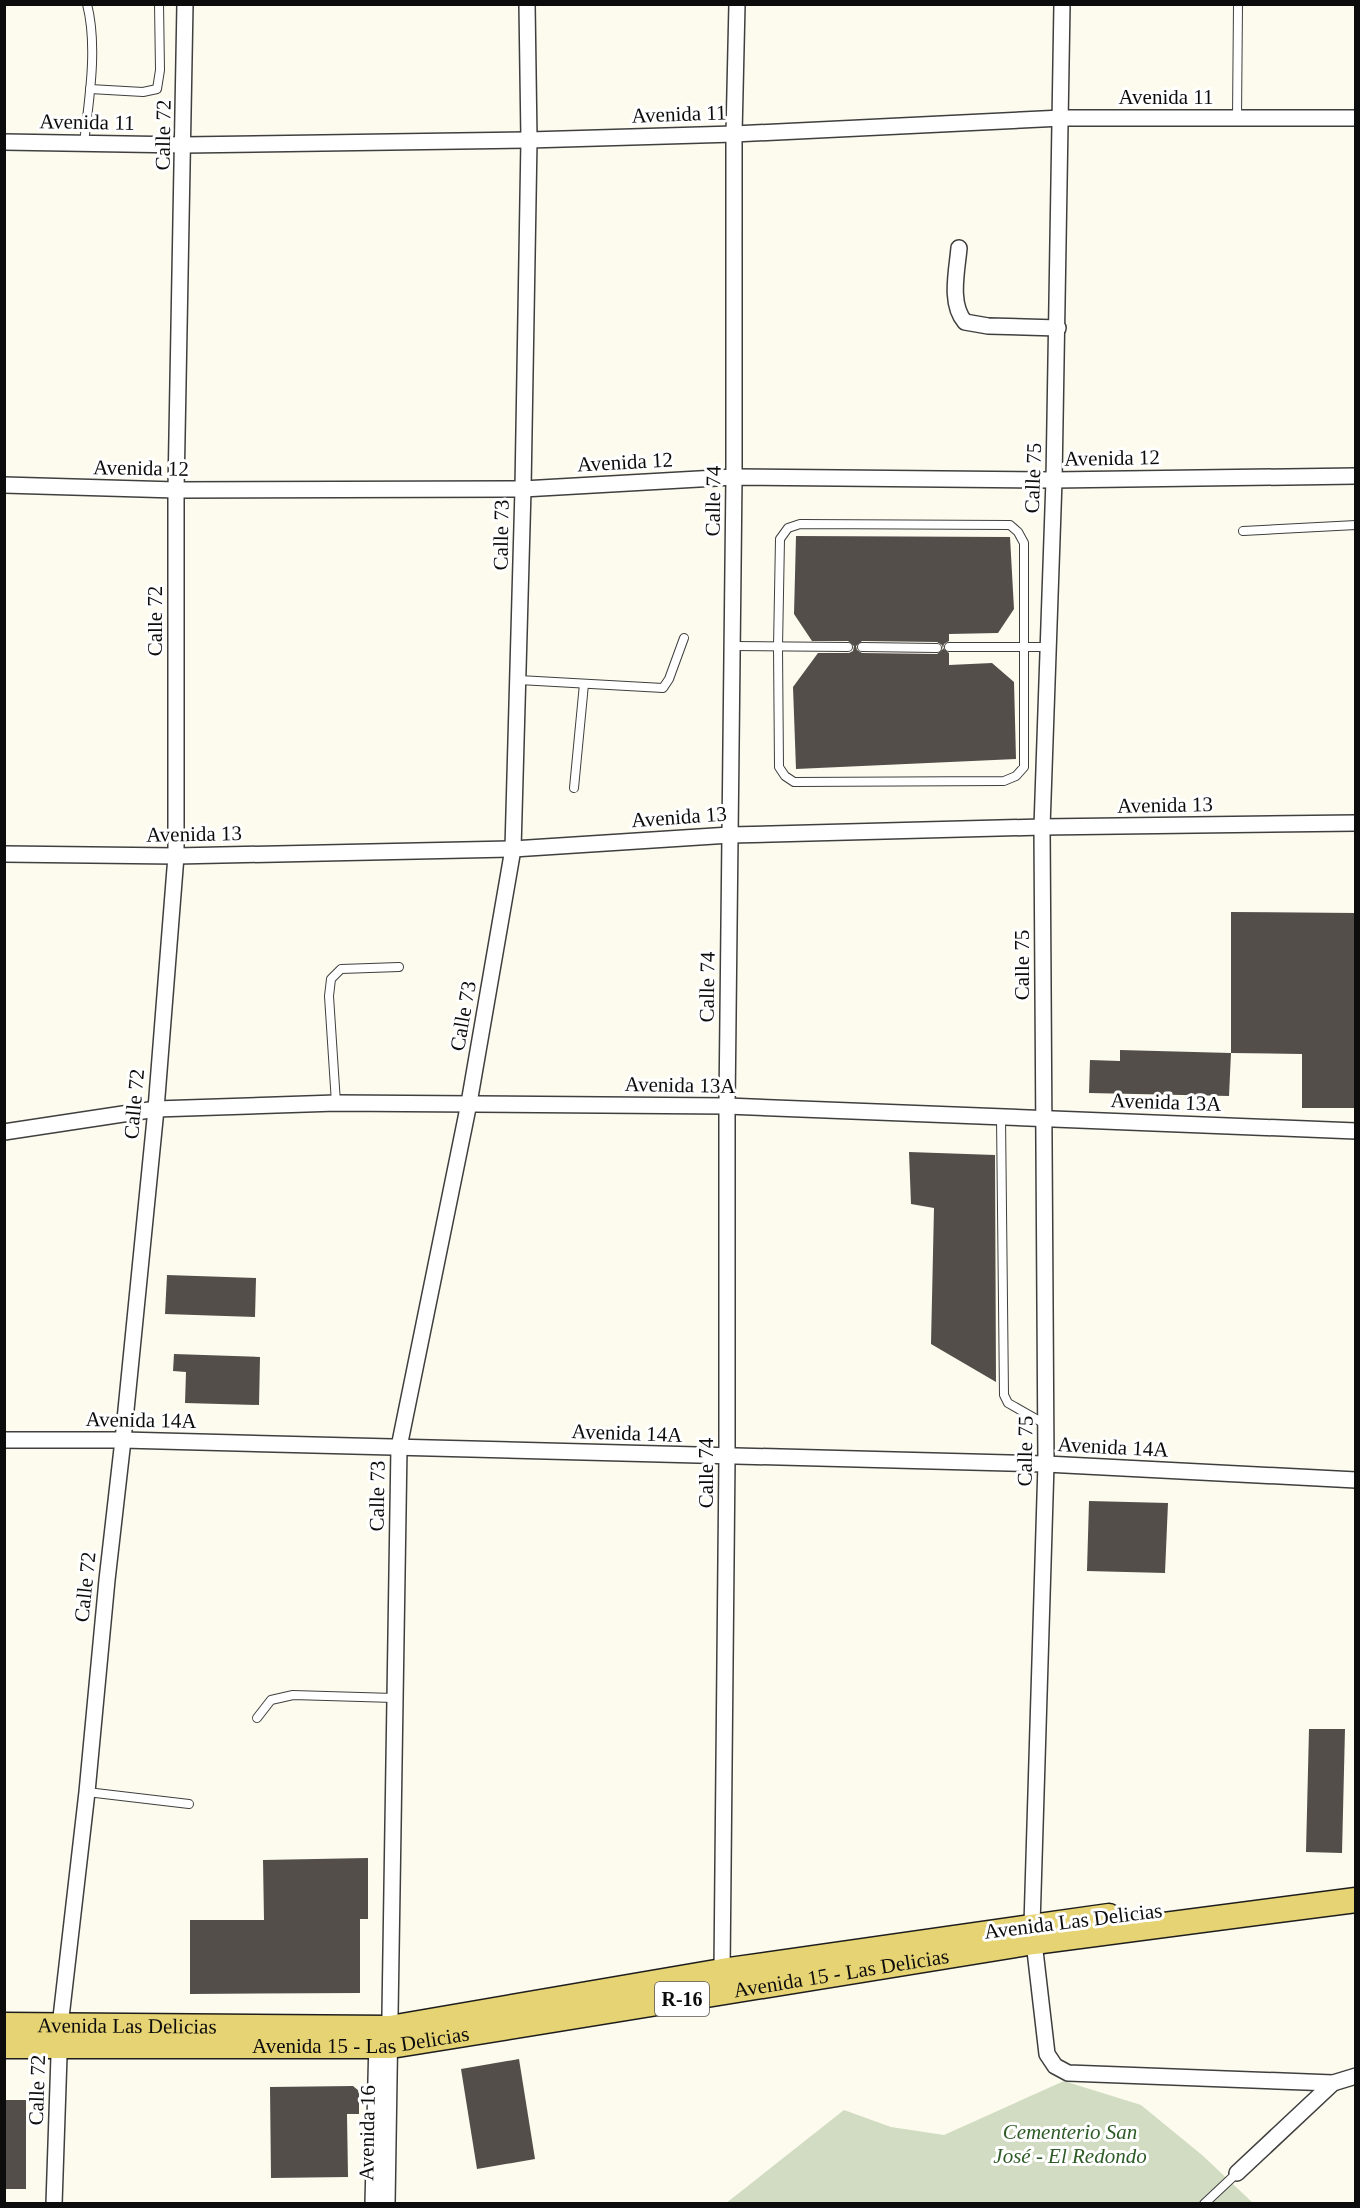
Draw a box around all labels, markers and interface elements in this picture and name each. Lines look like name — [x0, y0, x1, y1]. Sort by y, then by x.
street label: Avenida 11 — [1118, 85, 1214, 109]
street label: Calle 72 — [150, 100, 176, 170]
street label: Avenida 11 — [631, 100, 727, 128]
street label: Avenida 11 — [39, 109, 135, 135]
street label: Calle 75 — [1020, 442, 1046, 514]
street label: Avenida 12 — [1064, 445, 1160, 471]
street label: Avenida 12 — [577, 448, 673, 476]
street label: Avenida 12 — [93, 455, 189, 481]
street label: Calle 74 — [700, 465, 726, 536]
street label: Calle 73 — [488, 500, 514, 570]
street label: Calle 72 — [143, 586, 167, 656]
street label: Avenida 13 — [1117, 792, 1213, 818]
street label: Avenida 13 — [630, 802, 728, 832]
street label: Avenida 13 — [146, 821, 242, 847]
street label: Calle 75 — [1010, 930, 1034, 1000]
street label: Calle 74 — [694, 951, 720, 1022]
street label: Calle 73 — [445, 979, 481, 1053]
street label: Calle 72 — [119, 1068, 149, 1140]
street label: Avenida 13A — [624, 1072, 737, 1098]
street label: Avenida 13A — [1110, 1088, 1223, 1116]
street label: Avenida 14A — [85, 1407, 198, 1433]
street label: Calle 75 — [1012, 1416, 1038, 1486]
street label: Avenida 14A — [571, 1419, 684, 1447]
street label: Avenida 14A — [1057, 1432, 1170, 1462]
street label: Calle 74 — [694, 1437, 718, 1508]
street label: Calle 73 — [364, 1461, 390, 1531]
street label: Calle 72 — [69, 1551, 101, 1623]
street label: Avenida Las Delicias — [983, 1898, 1163, 1944]
street label: Avenida 15 - Las Delicias — [732, 1944, 951, 2002]
road number: R-16 — [655, 1982, 709, 2016]
street label: Avenida Las Delicias — [37, 2013, 217, 2039]
street label: Avenida 15 - Las Delicias — [252, 2022, 471, 2058]
street label: Calle 72 — [24, 2054, 50, 2126]
street label: Avenida 16 — [354, 2085, 380, 2181]
park label: Cementerio San José - El Redondo — [993, 2120, 1147, 2168]

